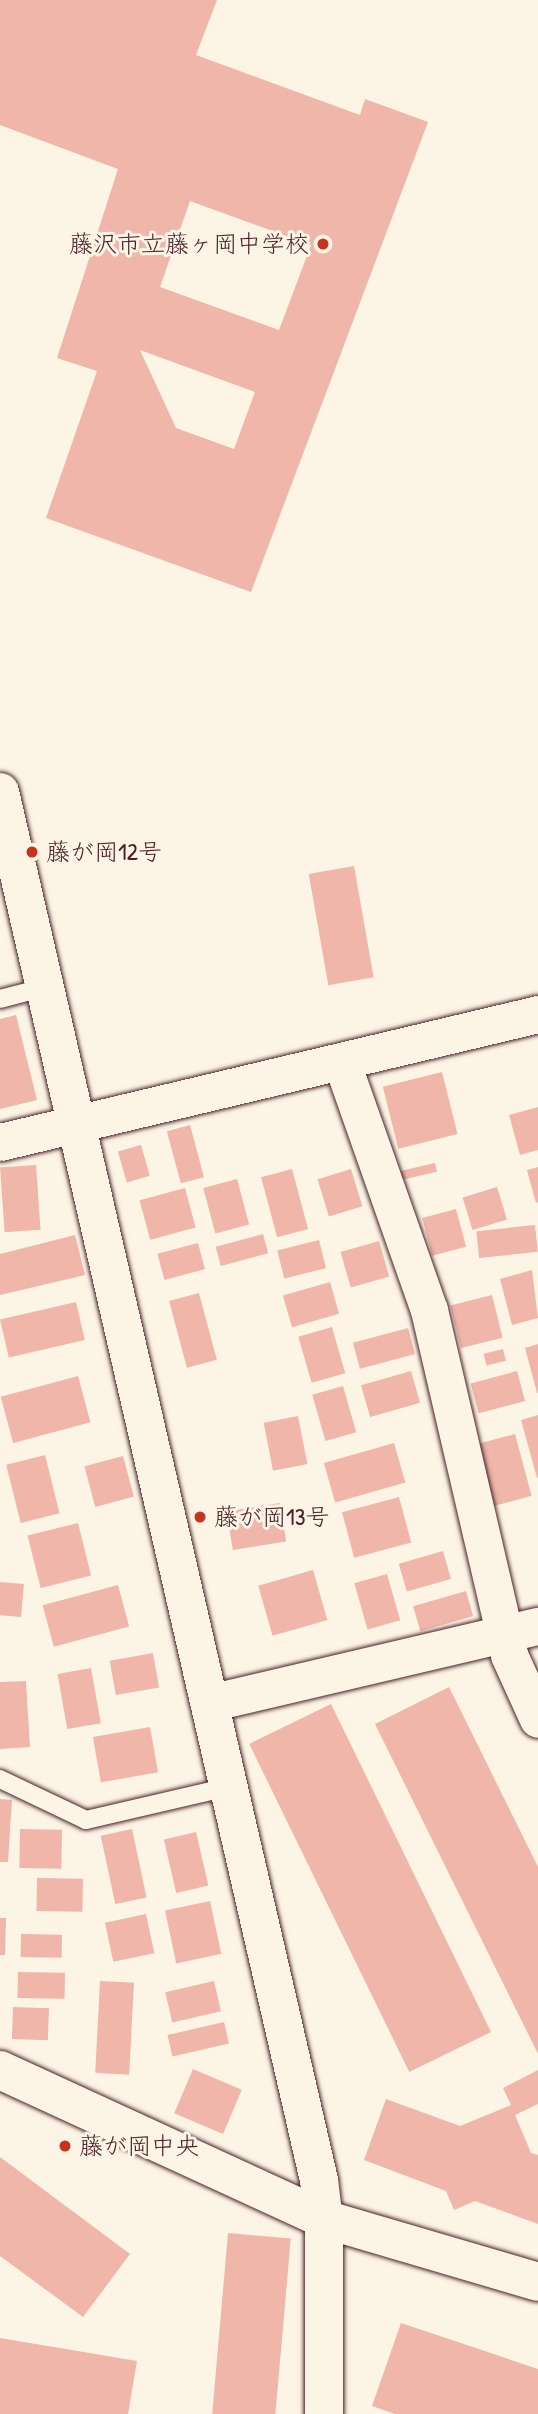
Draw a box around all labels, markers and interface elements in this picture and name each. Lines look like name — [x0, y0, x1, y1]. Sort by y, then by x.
place label: 藤沢市立藤ヶ岡中学校 — [69, 230, 309, 258]
marker: 藤沢市立藤ヶ岡中学校 — [315, 236, 331, 252]
place label: 藤が岡12号 — [46, 838, 162, 866]
marker: 藤が岡12号 — [24, 844, 40, 860]
place label: 藤が岡13号 — [214, 1503, 329, 1531]
marker: 藤が岡13号 — [192, 1509, 208, 1525]
place label: 藤が岡中央 — [79, 2132, 199, 2160]
marker: 藤が岡中央 — [57, 2138, 73, 2154]

